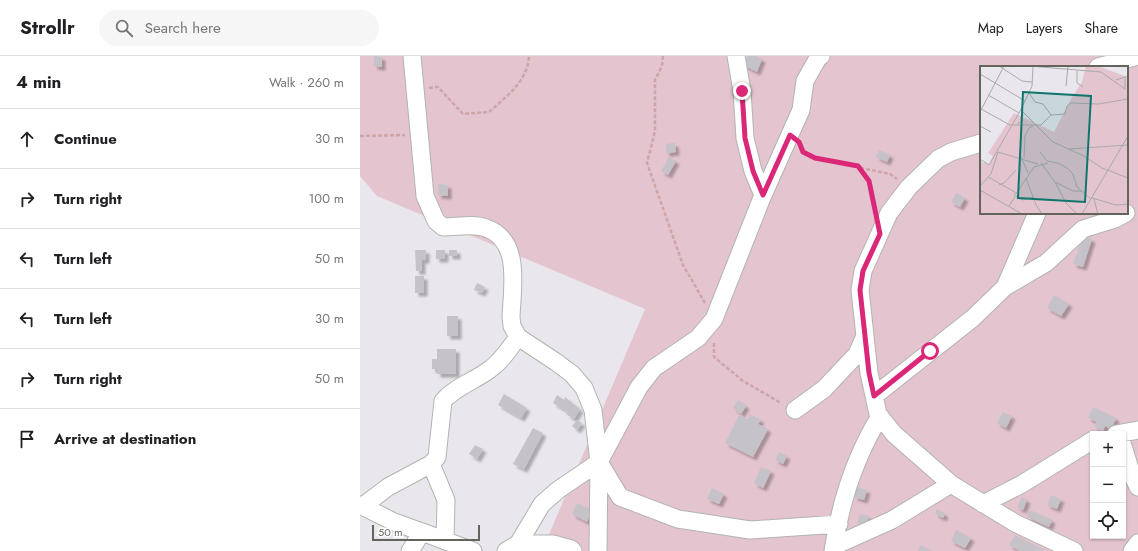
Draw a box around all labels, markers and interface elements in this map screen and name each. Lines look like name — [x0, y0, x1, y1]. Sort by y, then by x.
search box — [99, 10, 379, 46]
text: Strollr — [20, 14, 75, 41]
icon: search — [113, 17, 135, 39]
text: Search here — [145, 17, 221, 39]
text: Map — [978, 18, 1004, 38]
text: Layers — [1026, 18, 1062, 38]
text: Share — [1084, 18, 1118, 38]
inset map — [980, 66, 1128, 214]
text: 4 min — [16, 70, 61, 94]
text: Walk · 260 m — [269, 73, 344, 92]
route end — [733, 82, 751, 100]
icon: ahead — [16, 128, 38, 150]
text: Continue — [54, 128, 117, 150]
text: 30 m — [315, 129, 344, 148]
icon: right — [16, 188, 38, 210]
text: Turn right — [54, 188, 122, 210]
text: 100 m — [309, 189, 344, 208]
icon: left — [16, 248, 38, 270]
text: Turn left — [54, 248, 112, 270]
text: 50 m — [315, 249, 344, 268]
icon: left — [16, 308, 38, 330]
text: Turn left — [54, 308, 112, 330]
text: 30 m — [315, 309, 344, 328]
route start — [921, 342, 939, 360]
icon: right — [16, 368, 38, 390]
text: Turn right — [54, 368, 122, 390]
text: 50 m — [315, 369, 344, 388]
icon: arrive — [16, 428, 38, 450]
text: Arrive at destination — [54, 428, 196, 450]
map controls — [1090, 431, 1126, 539]
button: + — [1090, 431, 1126, 467]
button: − — [1090, 467, 1126, 503]
button: locate — [1090, 503, 1126, 539]
scale bar — [372, 523, 480, 542]
text: 50 m — [378, 524, 403, 540]

